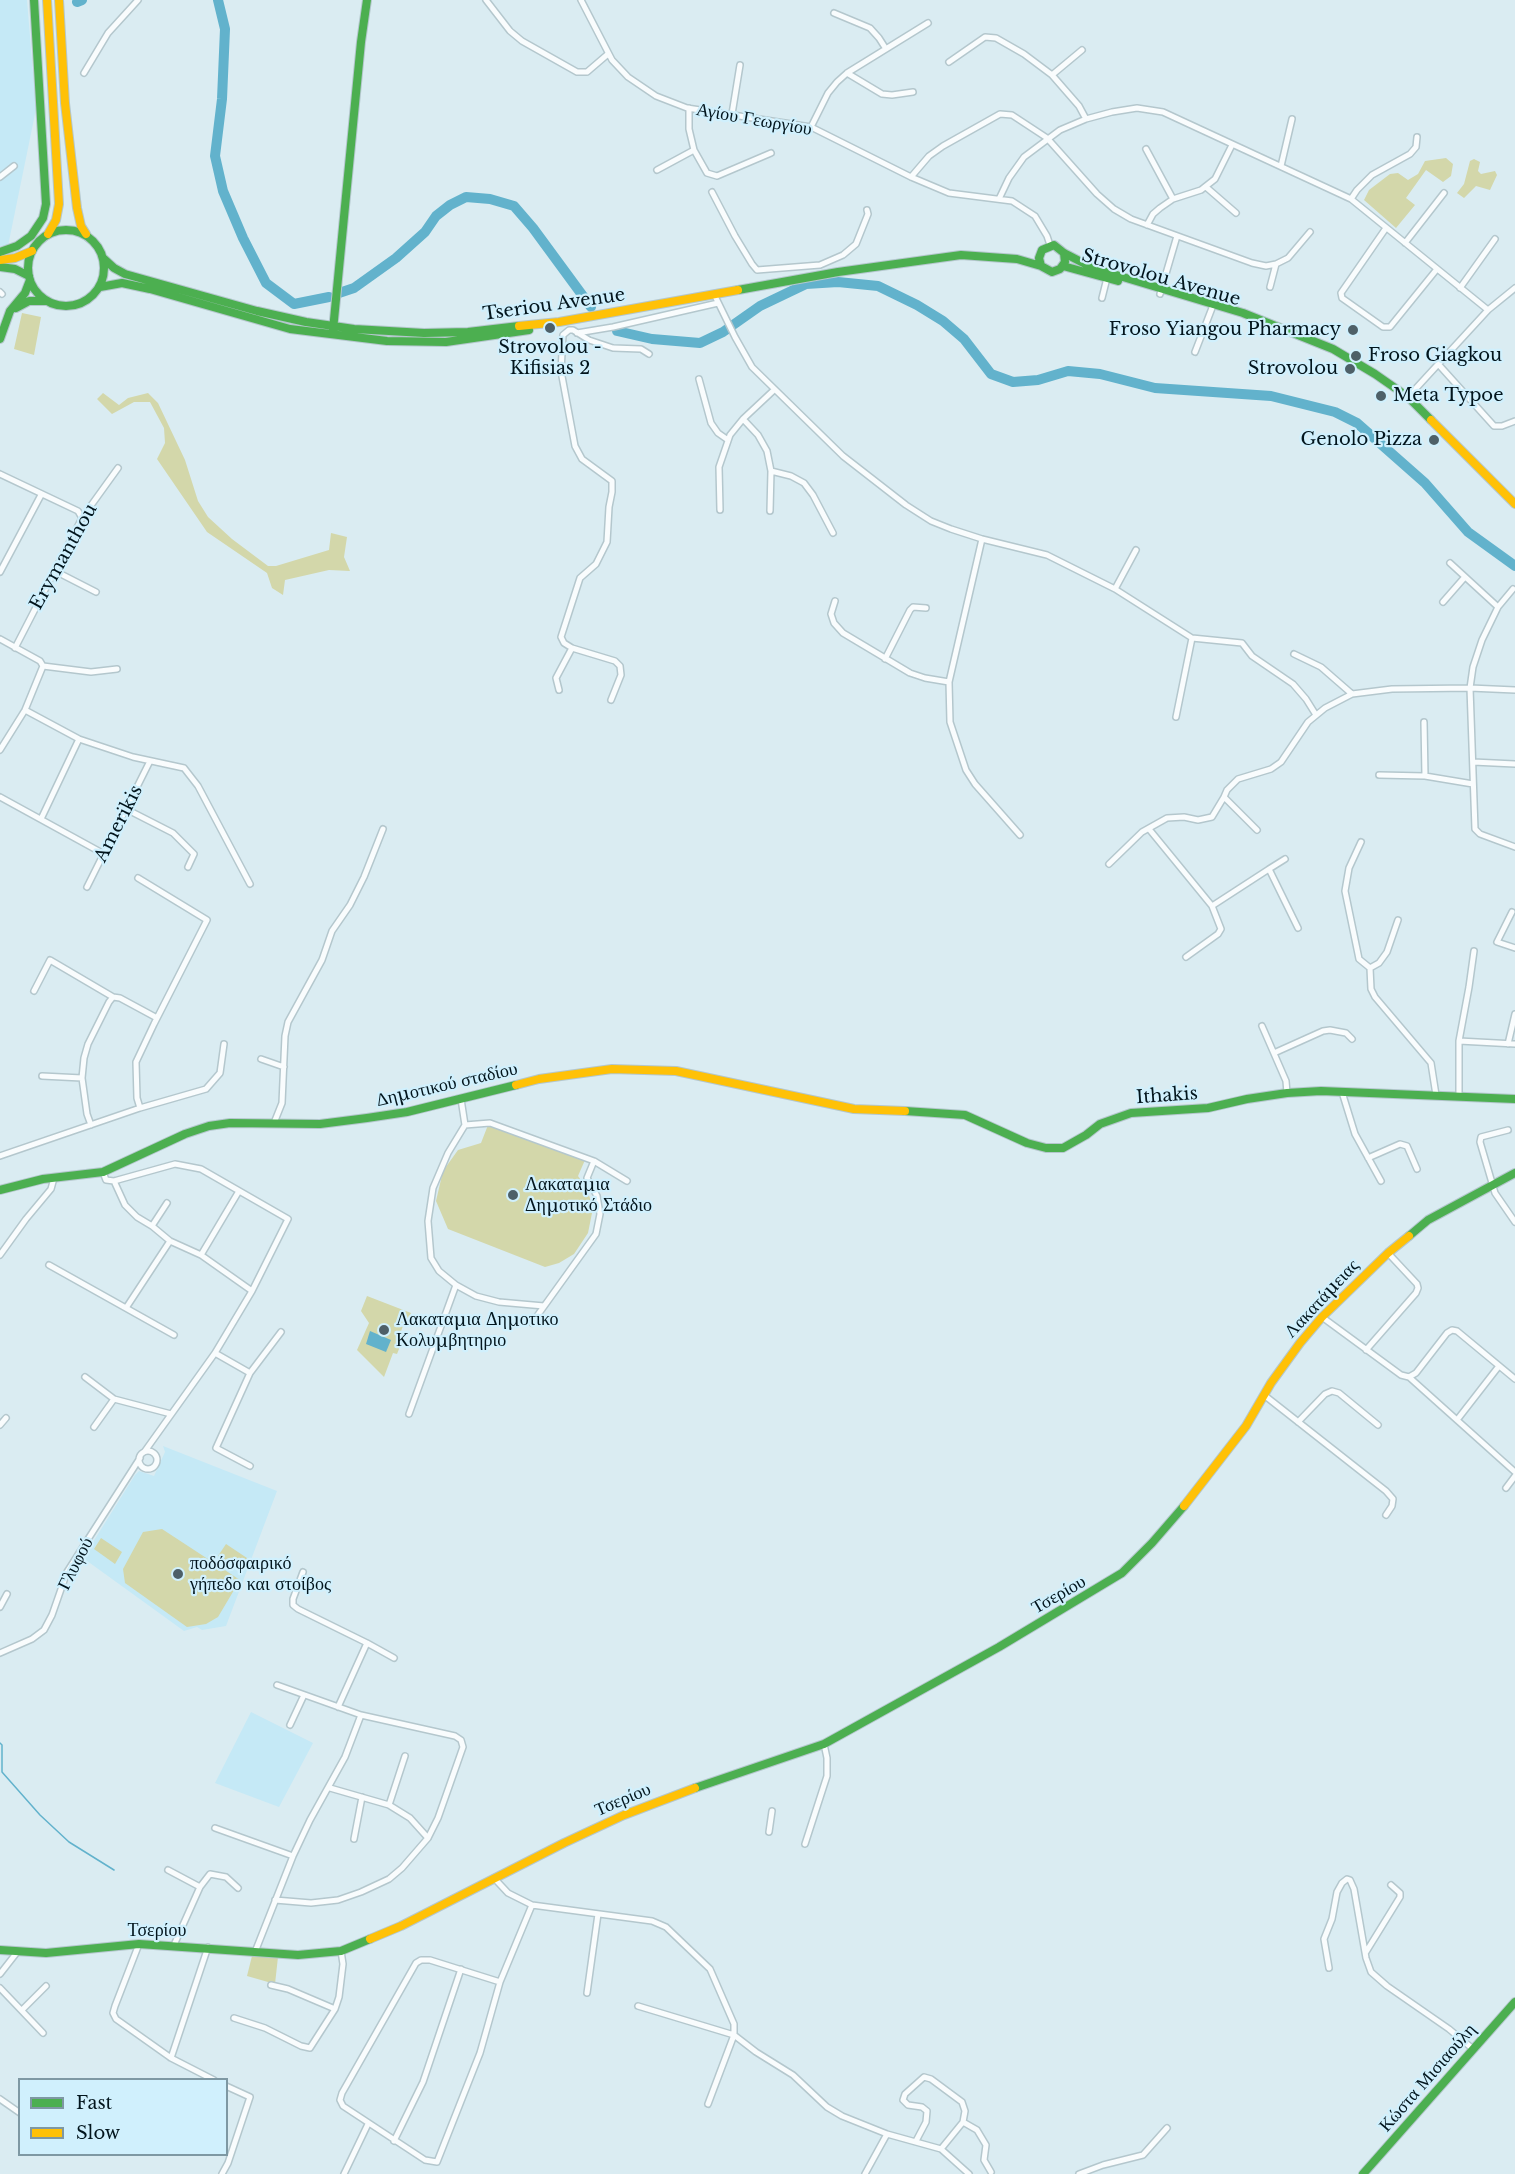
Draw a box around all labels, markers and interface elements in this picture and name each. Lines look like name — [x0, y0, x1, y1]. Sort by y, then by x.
street label: Αγίου Γεωργίου — [694, 99, 814, 141]
street label: Strovolou Avenue — [1079, 245, 1243, 311]
street label: Tseriou Avenue — [481, 284, 627, 326]
place label: Froso Yiangou Pharmacy — [1109, 319, 1341, 341]
marker: Strovolou - Kifisias 2 — [543, 321, 557, 335]
marker: Froso Yiangou Pharmacy — [1346, 323, 1360, 337]
place label: Strovolou - Kifisias 2 — [498, 337, 602, 380]
place label: Froso Giagkou — [1368, 345, 1502, 367]
marker: Froso Giagkou — [1349, 349, 1363, 363]
place label: Strovolou — [1248, 358, 1338, 380]
marker: Strovolou — [1343, 362, 1357, 376]
place label: Meta Typoe — [1393, 385, 1503, 407]
marker: Meta Typoe — [1374, 389, 1388, 403]
place label: Genolo Pizza — [1301, 429, 1422, 451]
marker: Genolo Pizza — [1427, 433, 1441, 447]
street label: Erymanthou — [26, 500, 102, 614]
street label: Amerikis — [90, 782, 148, 866]
street label: Δημοτικού σταδίου — [374, 1058, 520, 1112]
street label: Ithakis — [1135, 1083, 1199, 1109]
place label: Λακαταμια Δημοτικό Στάδιο — [525, 1174, 652, 1216]
marker: Λακαταμια Δημοτικό Στάδιο — [506, 1188, 520, 1202]
street label: Λακατάμειας — [1280, 1255, 1364, 1343]
place label: Λακαταμια Δημοτικο Κολυμβητηριο — [396, 1309, 559, 1352]
marker: Λακαταμια Δημοτικο Κολυμβητηριο — [377, 1323, 391, 1337]
street label: Γλυφού — [54, 1534, 98, 1594]
place label: ποδόσφαιρικό γήπεδο και στοίβος — [190, 1553, 331, 1596]
marker: ποδόσφαιρικό γήπεδο και στοίβος — [171, 1567, 185, 1581]
street label: Τσερίου — [1028, 1571, 1090, 1619]
street label: Τσερίου — [592, 1779, 654, 1821]
street label: Τσερίου — [128, 1920, 186, 1942]
street label: Κώστα Μισιαούλη — [1375, 2019, 1481, 2137]
legend — [18, 2078, 228, 2156]
text: Fast — [76, 2092, 112, 2114]
text: Slow — [76, 2122, 120, 2144]

